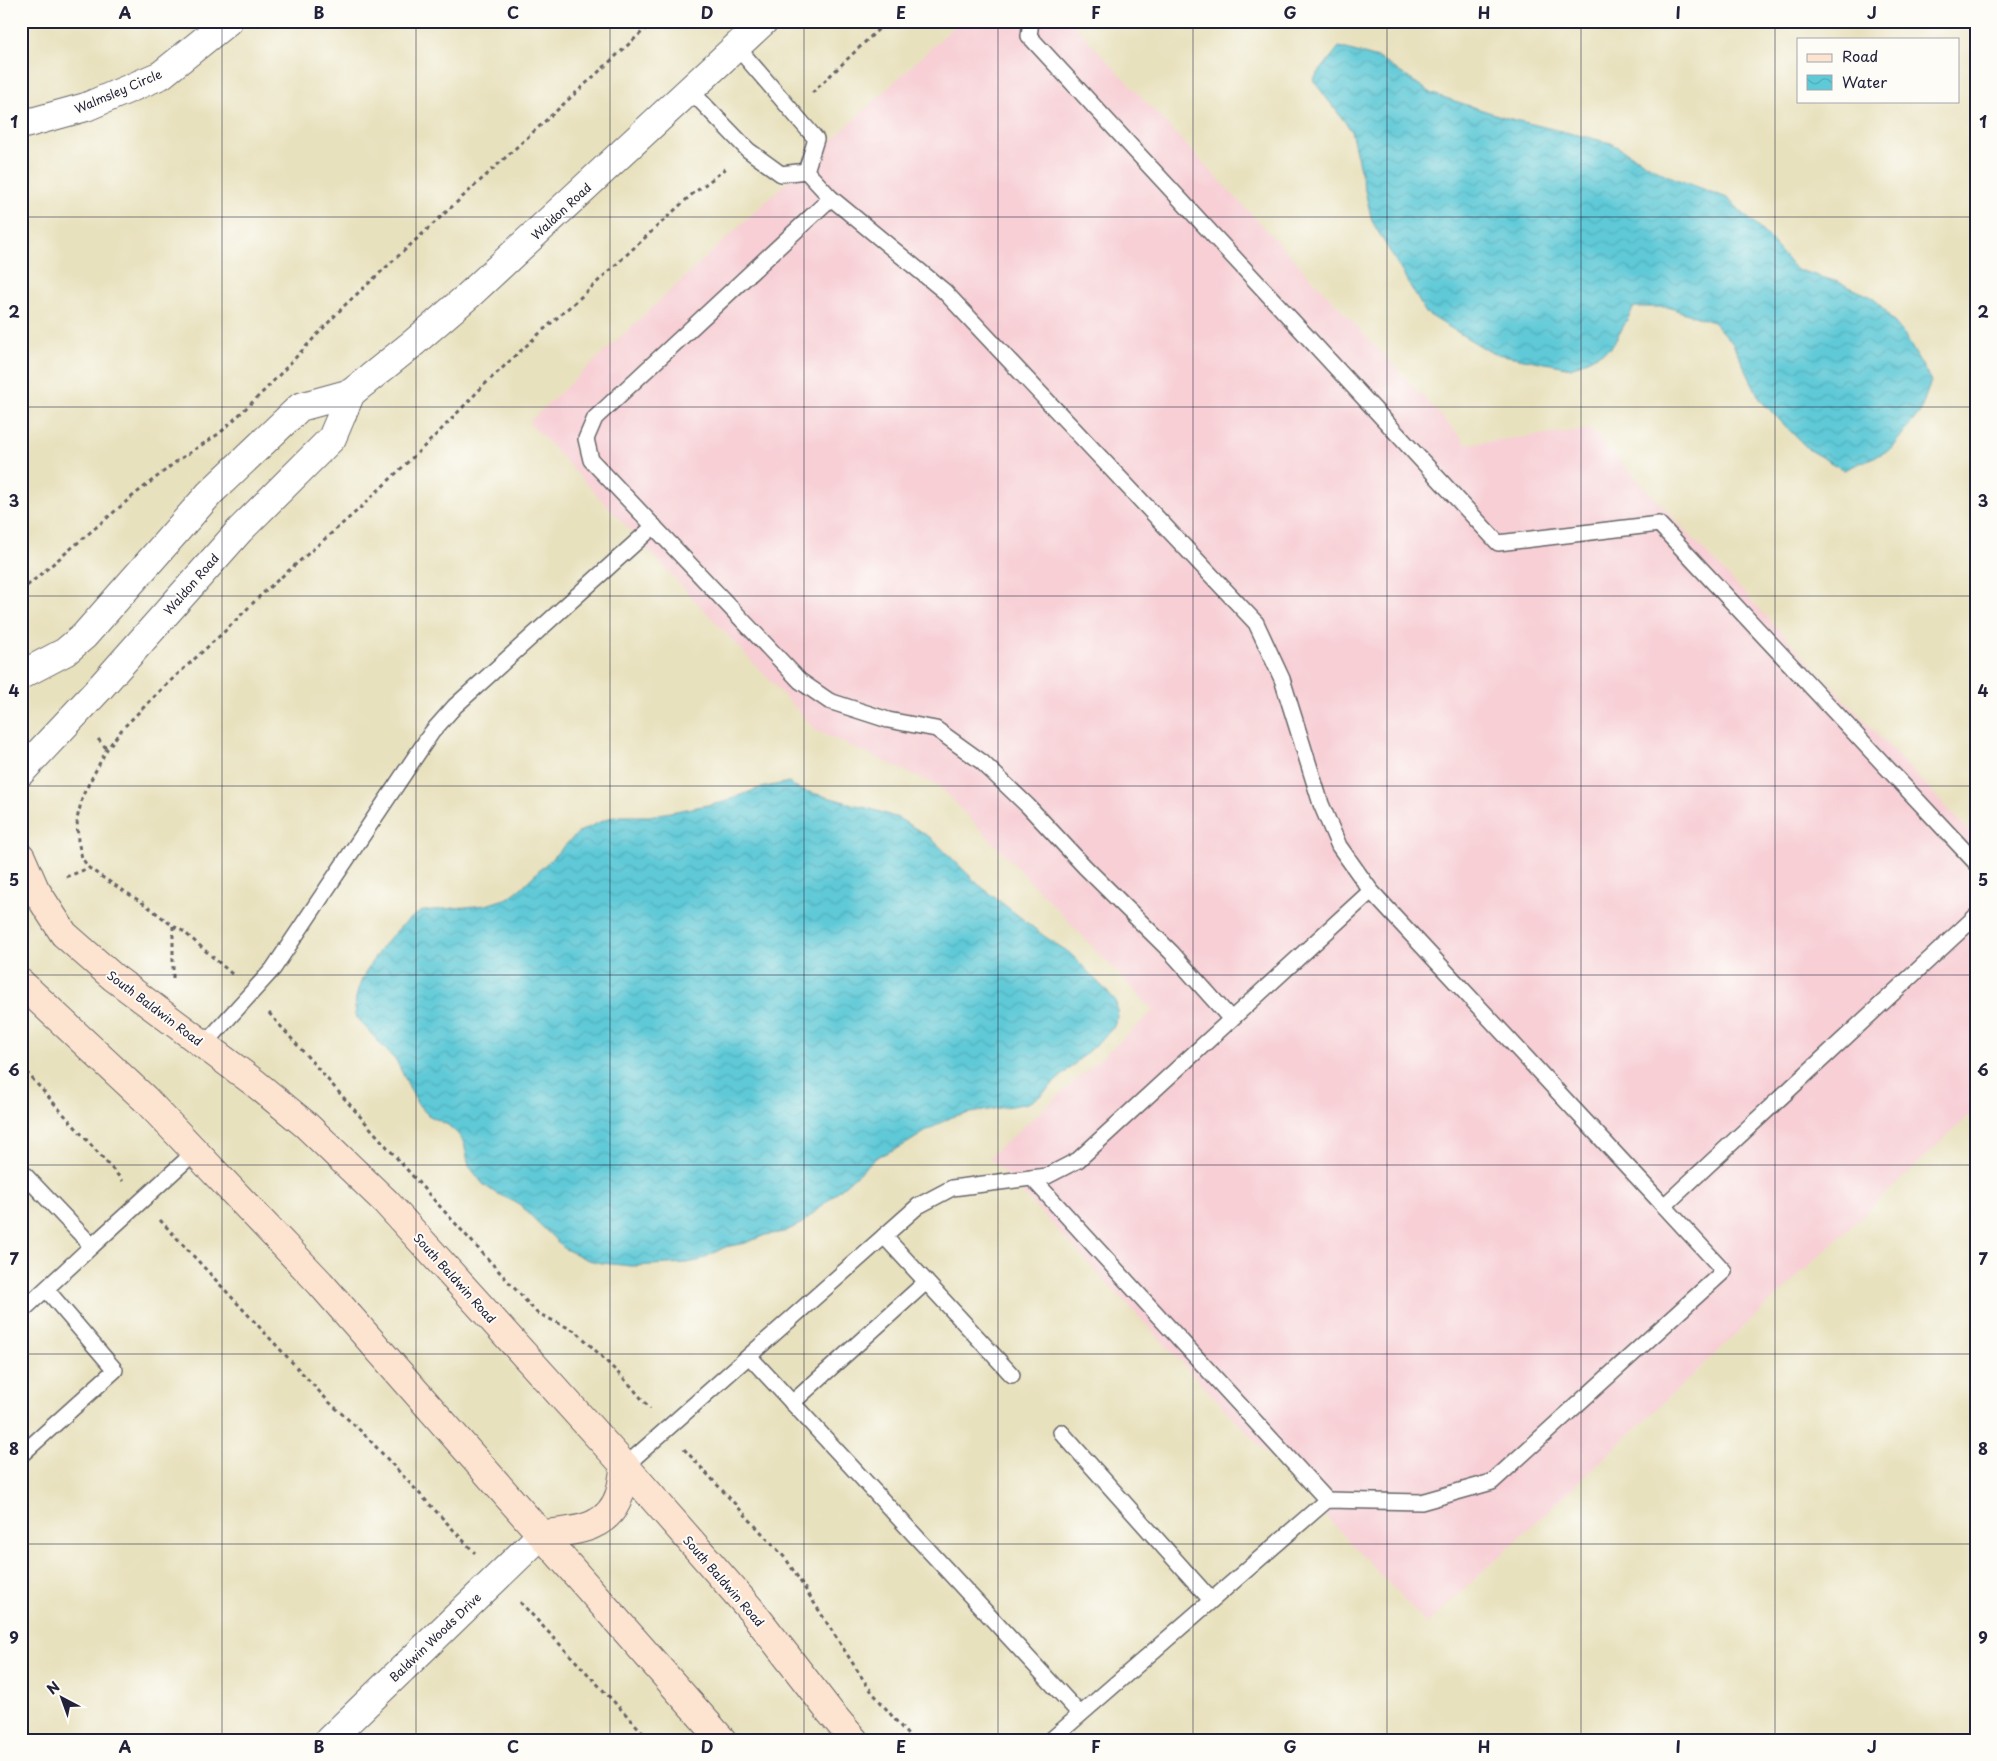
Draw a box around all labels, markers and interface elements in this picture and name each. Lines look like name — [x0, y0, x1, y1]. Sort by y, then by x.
text: A — [119, 0, 132, 24]
text: B — [314, 0, 325, 24]
text: C — [507, 0, 519, 24]
text: D — [701, 0, 713, 24]
text: E — [896, 0, 906, 24]
text: F — [1091, 0, 1101, 24]
text: G — [1283, 0, 1297, 24]
text: H — [1478, 0, 1490, 24]
text: I — [1675, 0, 1681, 24]
text: J — [1867, 0, 1877, 24]
legend — [1797, 38, 1960, 102]
text: Road — [1842, 44, 1878, 67]
street label: Walmsley Circle — [72, 64, 165, 117]
text: Water — [1842, 70, 1887, 93]
text: 1 — [10, 109, 18, 133]
text: 1 — [1979, 109, 1987, 133]
street label: Waldon Road — [527, 178, 595, 244]
text: 2 — [8, 299, 20, 323]
text: 2 — [1977, 299, 1989, 323]
text: 3 — [9, 488, 19, 512]
text: 3 — [1978, 488, 1988, 512]
street label: Waldon Road — [159, 549, 223, 619]
text: 4 — [9, 678, 20, 702]
text: 4 — [1978, 678, 1989, 702]
text: 5 — [9, 867, 19, 891]
text: 5 — [1978, 867, 1988, 891]
street label: South Baldwin Road — [103, 966, 207, 1050]
text: 6 — [8, 1057, 20, 1081]
text: 6 — [1977, 1057, 1989, 1081]
street label: South Baldwin Road — [410, 1229, 500, 1327]
text: 7 — [9, 1246, 19, 1270]
text: 7 — [1978, 1246, 1988, 1270]
text: 8 — [9, 1436, 19, 1460]
text: 8 — [1978, 1436, 1988, 1460]
street label: South Baldwin Road — [679, 1532, 769, 1630]
street label: Baldwin Woods Drive — [385, 1588, 485, 1686]
text: 9 — [9, 1625, 19, 1649]
text: 9 — [1978, 1625, 1988, 1649]
north arrow — [38, 1674, 88, 1724]
text: N — [42, 1676, 64, 1699]
text: A — [119, 1734, 132, 1758]
text: B — [314, 1734, 325, 1758]
text: C — [507, 1734, 519, 1758]
text: D — [701, 1734, 713, 1758]
text: E — [896, 1734, 906, 1758]
text: F — [1091, 1734, 1101, 1758]
text: G — [1283, 1734, 1297, 1758]
text: H — [1478, 1734, 1490, 1758]
text: I — [1675, 1734, 1681, 1758]
text: J — [1867, 1734, 1877, 1758]

